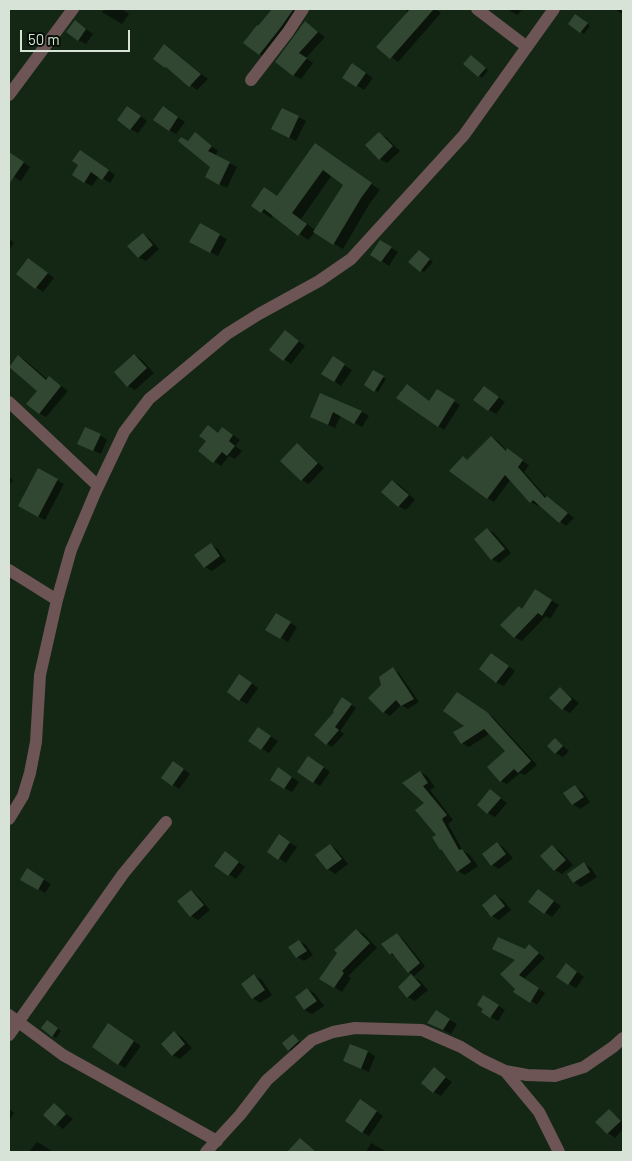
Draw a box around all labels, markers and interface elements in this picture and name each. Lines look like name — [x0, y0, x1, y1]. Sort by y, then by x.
scale bar — [22, 20, 132, 52]
text: 50 m — [28, 30, 60, 48]

